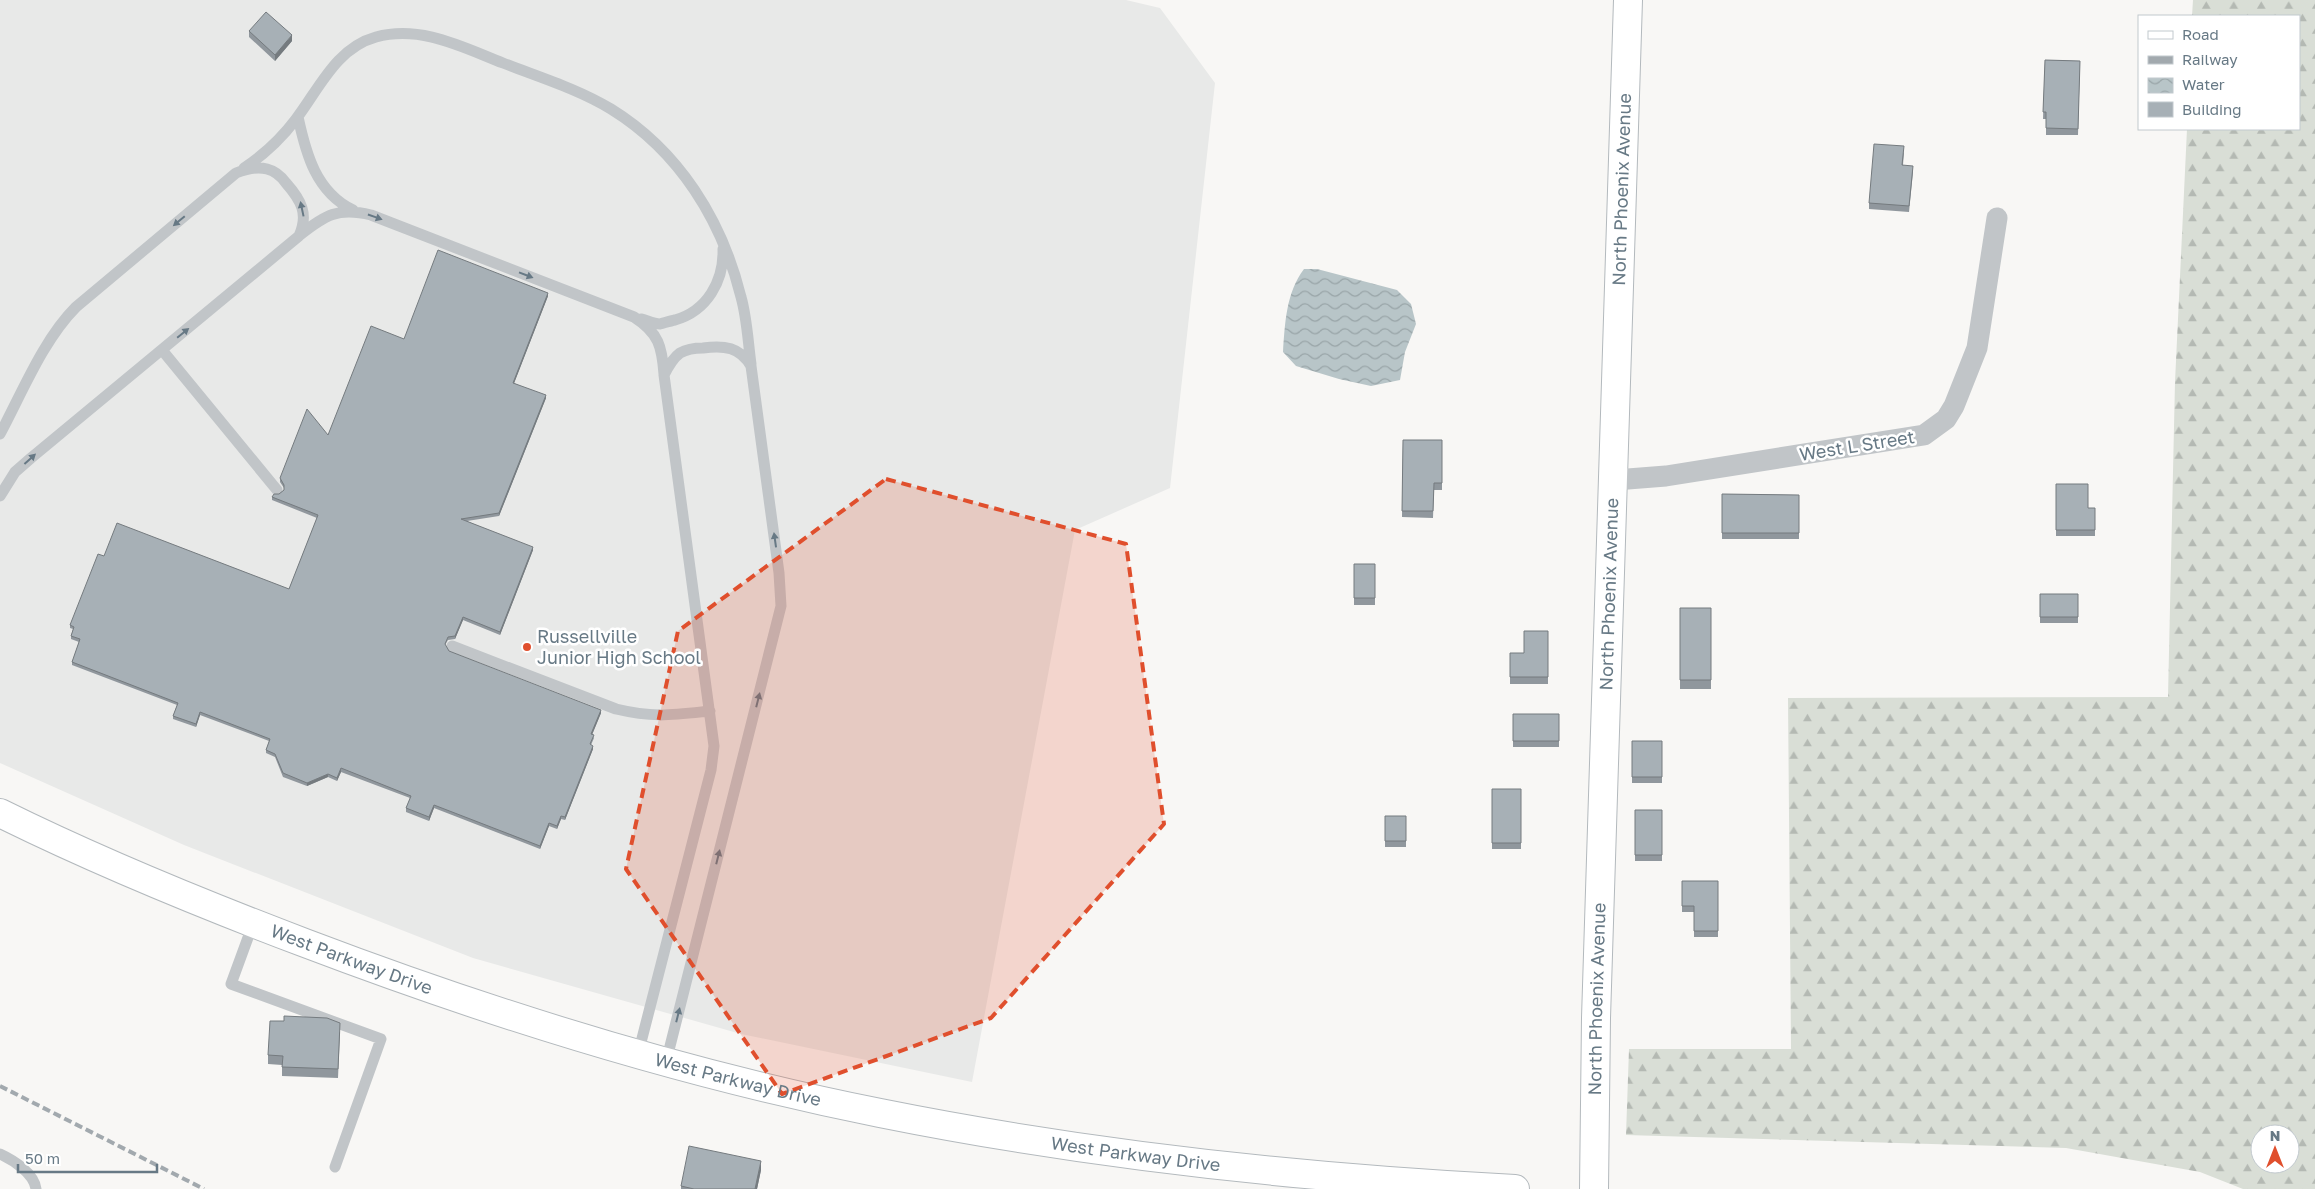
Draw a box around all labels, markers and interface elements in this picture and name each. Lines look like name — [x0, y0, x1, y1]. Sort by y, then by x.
legend — [2138, 15, 2300, 130]
text: Road — [2182, 25, 2219, 43]
text: Railway — [2182, 50, 2238, 68]
text: Water — [2182, 75, 2225, 93]
street label: North Phoenix Avenue — [1607, 93, 1635, 286]
text: Building — [2182, 100, 2242, 118]
one-way arrow — [298, 201, 306, 216]
one-way arrow — [367, 213, 382, 221]
one-way arrow — [172, 216, 185, 227]
one-way arrow — [519, 271, 534, 279]
one-way arrow — [176, 328, 189, 339]
street label: West L Street — [1798, 425, 1916, 465]
one-way arrow — [24, 453, 36, 465]
street label: North Phoenix Avenue — [1594, 498, 1622, 691]
one-way arrow — [771, 532, 779, 548]
place label: Russellville Junior High School — [537, 625, 701, 668]
marker: Russellville Junior High School — [521, 641, 533, 653]
one-way arrow — [754, 692, 762, 707]
one-way arrow — [714, 850, 722, 865]
street label: North Phoenix Avenue — [1583, 902, 1610, 1095]
street label: West Parkway Drive — [268, 919, 436, 998]
one-way arrow — [674, 1007, 682, 1022]
street label: West Parkway Drive — [652, 1048, 823, 1110]
north arrow — [2250, 1124, 2300, 1174]
text: N — [2270, 1127, 2280, 1144]
street label: West Parkway Drive — [1050, 1131, 1222, 1175]
scale bar — [18, 1142, 156, 1174]
text: 50 m — [25, 1149, 60, 1167]

